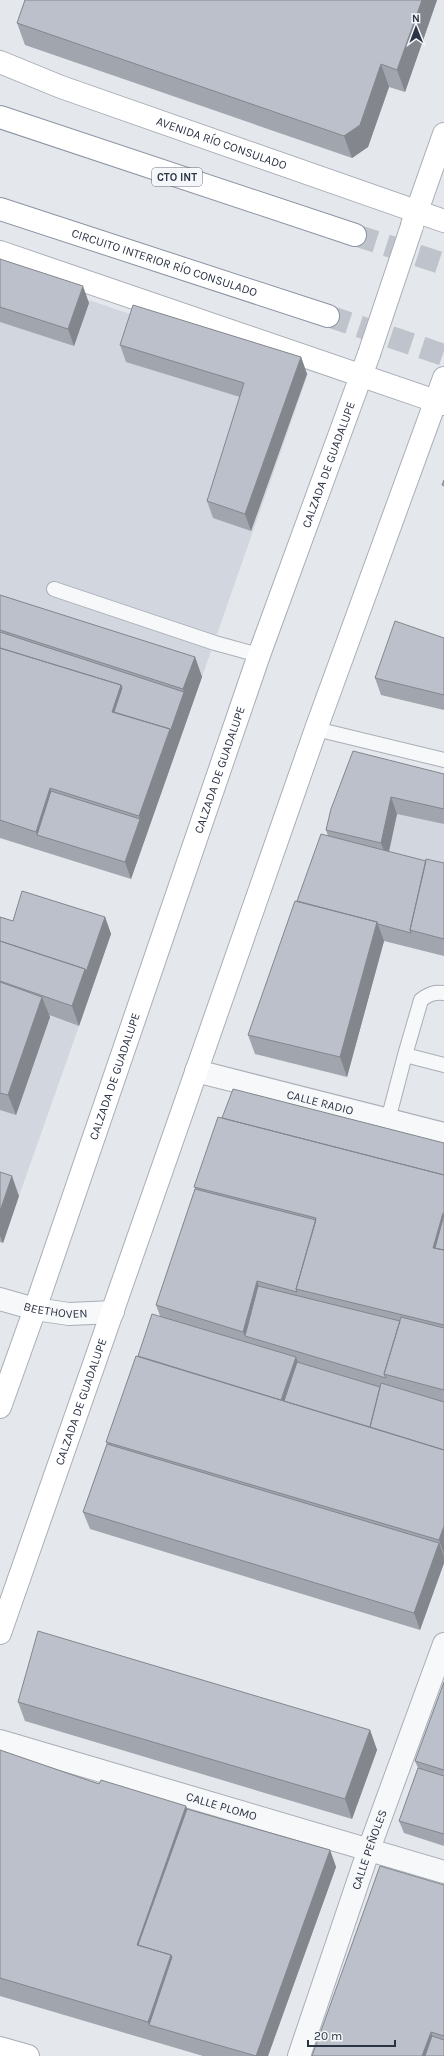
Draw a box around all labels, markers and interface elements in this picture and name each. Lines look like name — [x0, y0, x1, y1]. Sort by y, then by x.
north arrow — [396, 8, 436, 48]
text: N — [412, 12, 420, 25]
street label: AVENIDA RÍO CONSULADO — [154, 114, 289, 173]
road number: CTO INT — [152, 168, 202, 186]
street label: CIRCUITO INTERIOR RÍO CONSULADO — [70, 226, 259, 300]
street label: CALZADA DE GUADALUPE — [299, 400, 358, 530]
street label: CALZADA DE GUADALUPE — [191, 704, 248, 835]
street label: CALZADA DE GUADALUPE — [86, 1011, 143, 1142]
street label: CALLE RADIO — [285, 1087, 355, 1118]
street label: BEETHOVEN — [22, 1299, 88, 1321]
street label: CALZADA DE GUADALUPE — [52, 1336, 109, 1467]
street label: CALLE PLOMO — [185, 1789, 259, 1823]
street label: CALLE PEÑOLES — [349, 1808, 390, 1892]
scale bar — [308, 2022, 395, 2048]
text: 20 m — [314, 2029, 342, 2043]

